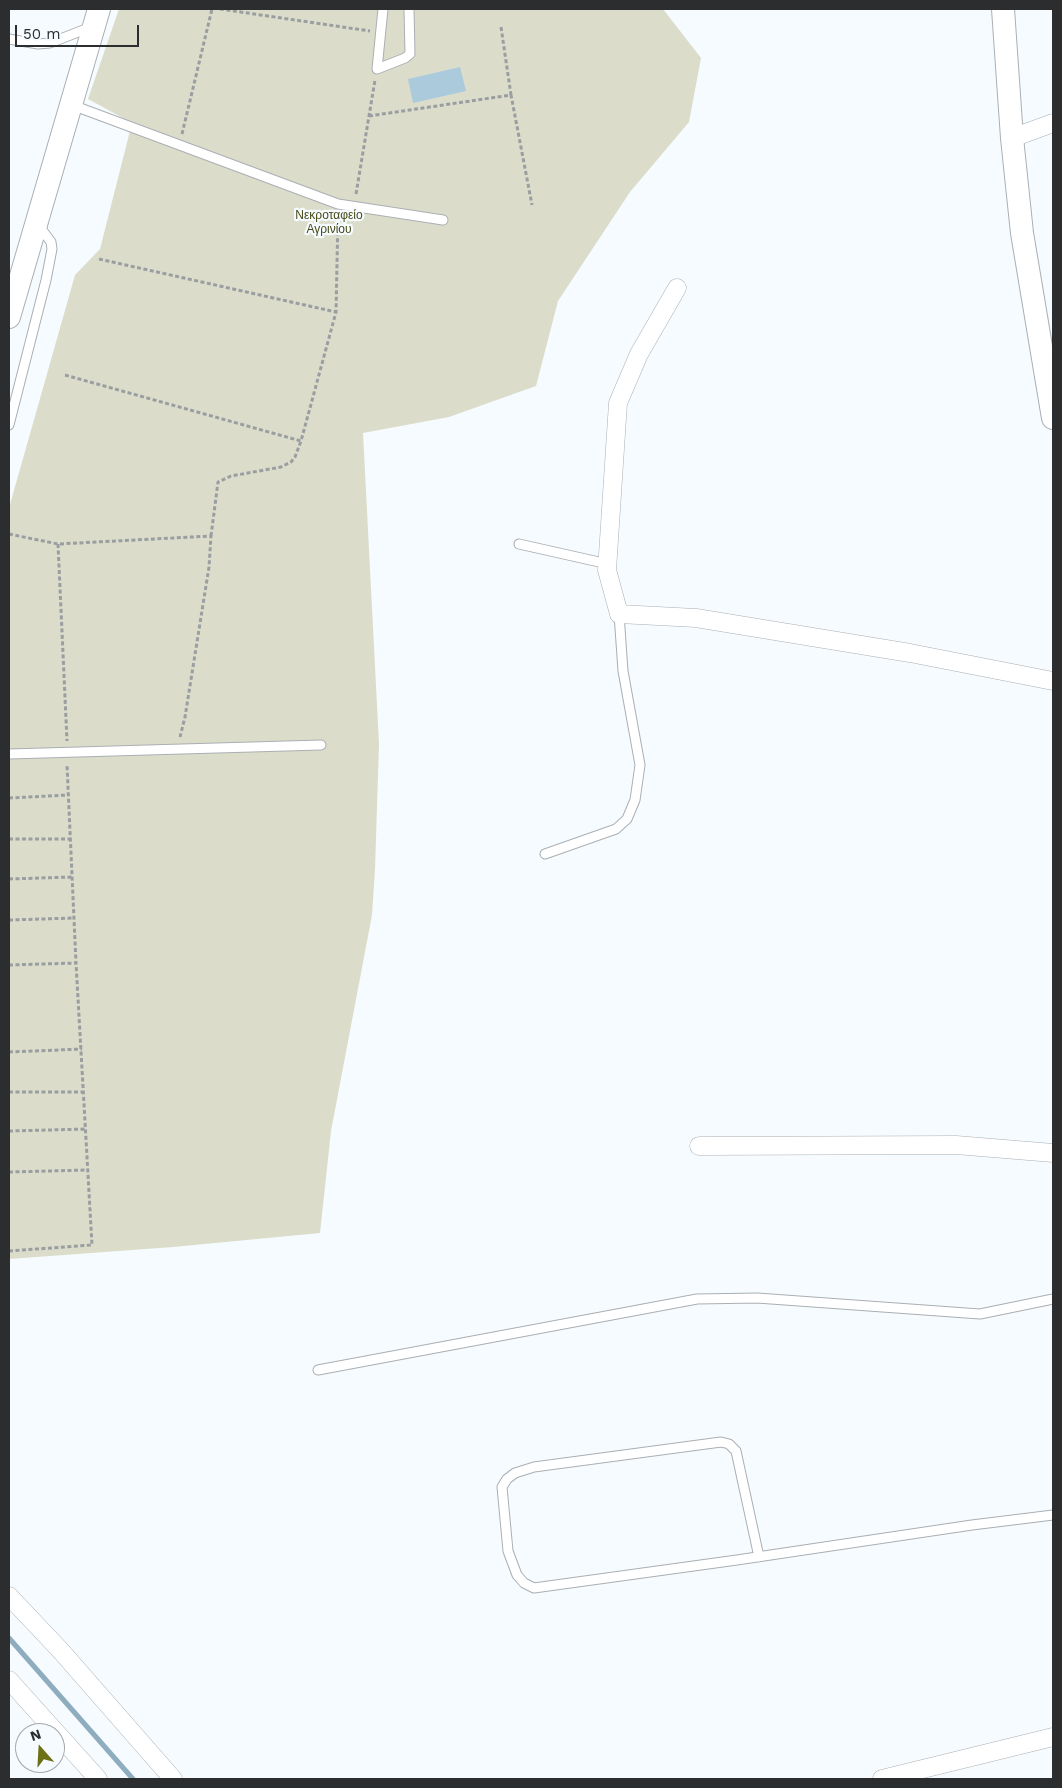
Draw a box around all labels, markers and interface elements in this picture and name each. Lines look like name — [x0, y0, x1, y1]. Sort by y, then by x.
scale bar — [18, 15, 141, 47]
text: 50 m — [23, 25, 60, 43]
park label: Νεκροταφείο Αγρινίου — [295, 208, 363, 236]
north arrow — [15, 1723, 65, 1773]
text: N — [28, 1726, 43, 1744]

